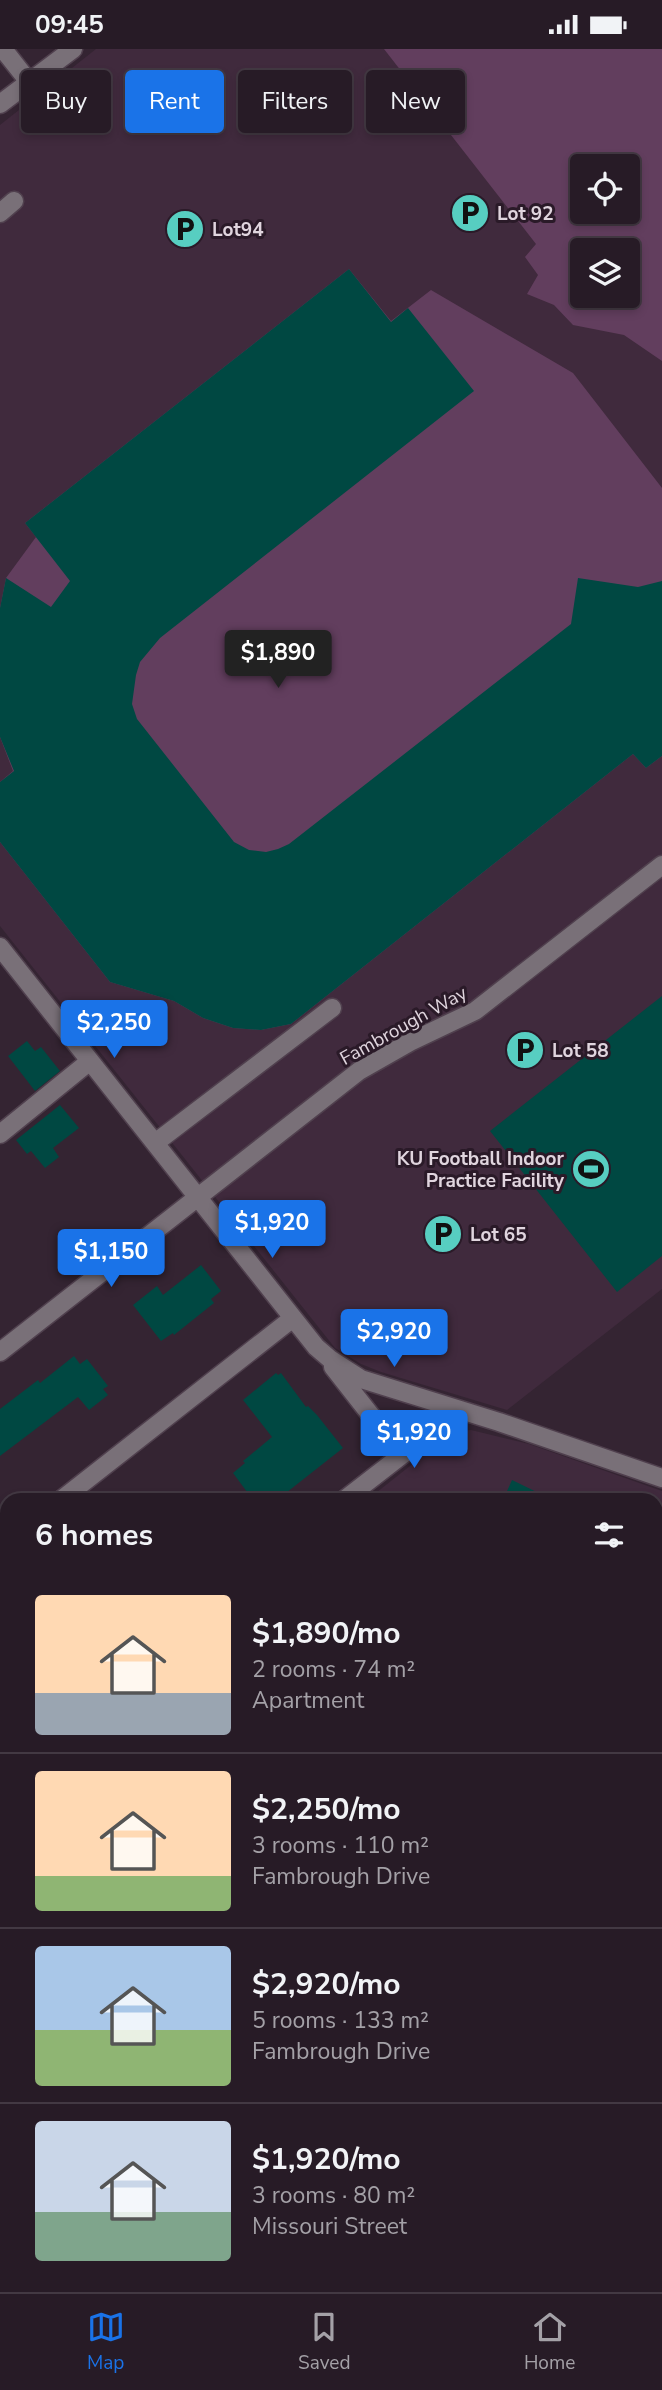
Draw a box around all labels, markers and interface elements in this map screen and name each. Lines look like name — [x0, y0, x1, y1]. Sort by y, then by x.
text: 09:45 — [35, 7, 104, 42]
chip: Buy — [21, 70, 111, 133]
chip: Rent — [125, 70, 224, 133]
chip: Filters — [238, 70, 352, 133]
chip: New — [366, 70, 465, 133]
map controls — [570, 154, 640, 308]
button: locate — [570, 154, 640, 224]
parking icon: Lot 92 — [449, 192, 491, 234]
place label: Lot 92 — [497, 201, 554, 227]
parking icon: Lot94 — [164, 208, 206, 250]
place label: Lot94 — [212, 217, 264, 243]
button: layers — [570, 238, 640, 308]
pin: $1,890 — [221, 631, 335, 690]
text: $1,890 — [241, 637, 315, 668]
street label: Fambrough Way — [335, 980, 472, 1072]
pin: $2,250 — [57, 1000, 171, 1060]
text: $2,250 — [77, 1007, 151, 1038]
parking icon: Lot 58 — [504, 1029, 546, 1071]
place label: Lot 58 — [552, 1038, 609, 1064]
place label: KU Football Indoor Practice Facility — [397, 1146, 565, 1194]
sports icon: KU Football Indoor Practice Facility — [570, 1148, 612, 1190]
pin: $1,920 — [215, 1201, 329, 1260]
text: $1,920 — [235, 1207, 309, 1238]
parking icon: Lot 65 — [422, 1213, 464, 1255]
place label: Lot 65 — [470, 1222, 527, 1248]
pin: $1,150 — [54, 1229, 168, 1289]
text: $1,150 — [74, 1236, 148, 1267]
pin: $2,920 — [337, 1309, 451, 1369]
text: $2,920 — [357, 1316, 431, 1347]
pin: $1,920 — [357, 1411, 471, 1470]
text: $1,920 — [377, 1417, 451, 1448]
text: 6 homes — [35, 1515, 153, 1556]
icon: filters — [590, 1516, 628, 1554]
text: $1,890/mo — [252, 1613, 401, 1654]
icon: home — [91, 1623, 175, 1707]
text: 2 rooms · 74 m² — [252, 1654, 415, 1685]
text: Apartment — [252, 1685, 364, 1716]
text: $2,250/mo — [252, 1789, 401, 1830]
icon: home — [91, 1799, 175, 1883]
text: 3 rooms · 110 m² — [252, 1830, 429, 1861]
text: Fambrough Drive — [252, 1861, 430, 1892]
text: $2,920/mo — [252, 1964, 401, 2005]
icon: home — [91, 1974, 175, 2058]
text: 5 rooms · 133 m² — [252, 2005, 429, 2036]
text: Fambrough Drive — [252, 2036, 430, 2067]
text: $1,920/mo — [252, 2139, 401, 2180]
icon: home — [91, 2149, 175, 2233]
text: 3 rooms · 80 m² — [252, 2180, 415, 2211]
text: Missouri Street — [252, 2211, 407, 2242]
tab: Map — [87, 2308, 125, 2376]
tab: Saved — [298, 2308, 351, 2376]
tab: Home — [524, 2308, 575, 2376]

